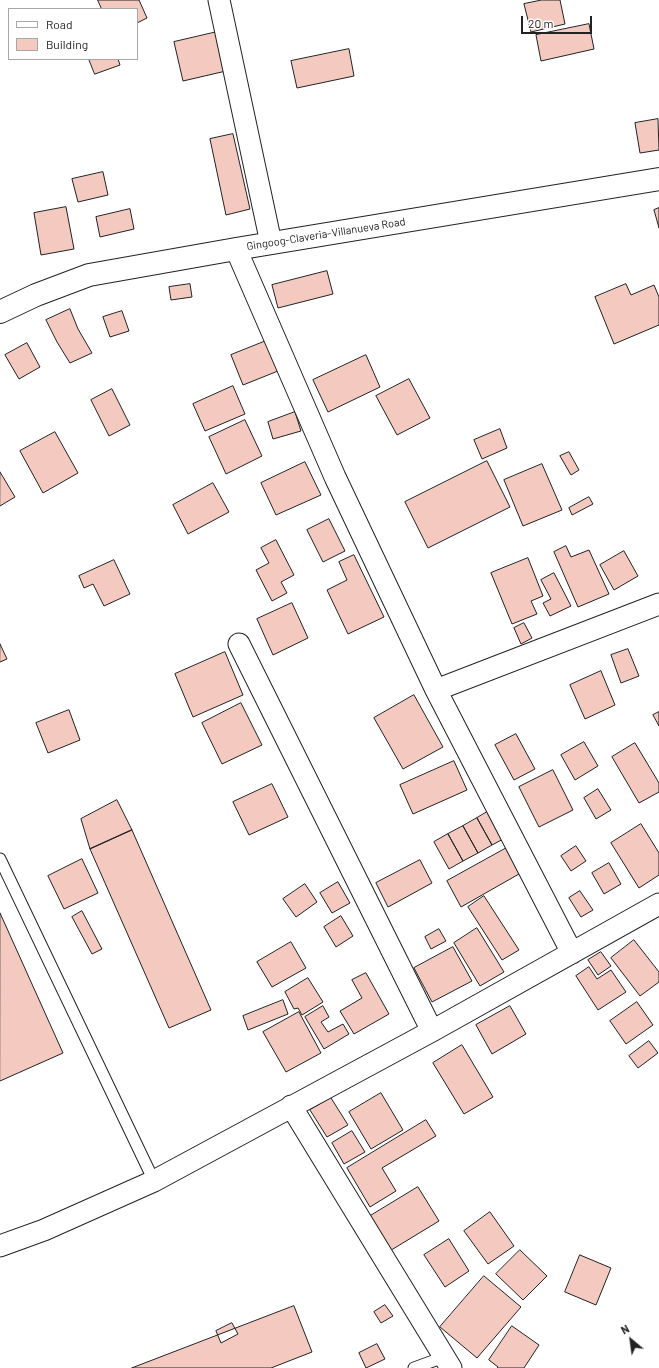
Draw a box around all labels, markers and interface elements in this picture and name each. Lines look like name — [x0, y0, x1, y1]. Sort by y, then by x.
legend — [8, 8, 138, 60]
scale bar — [523, 8, 594, 34]
text: 20 m — [528, 16, 554, 30]
text: Road — [46, 17, 73, 31]
text: Building — [46, 37, 88, 51]
street label: Gingoog-Claveria-Villanueva Road — [246, 215, 406, 253]
north arrow — [611, 1320, 651, 1360]
text: N — [619, 1322, 631, 1337]

